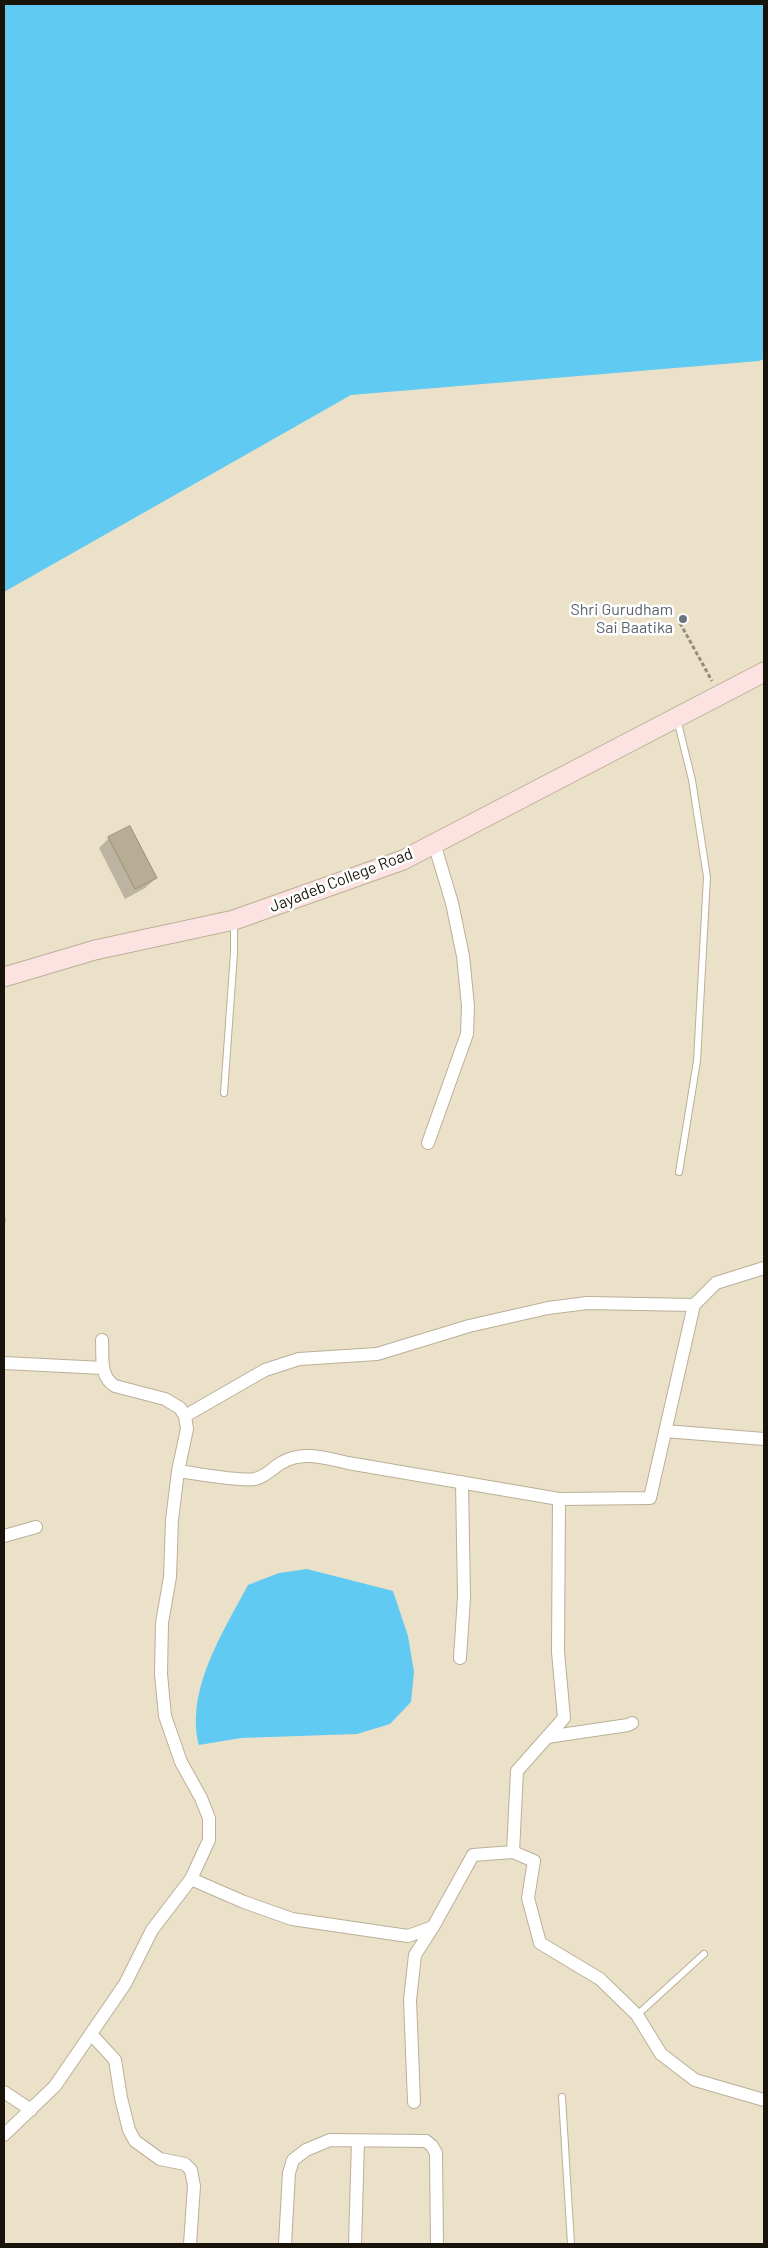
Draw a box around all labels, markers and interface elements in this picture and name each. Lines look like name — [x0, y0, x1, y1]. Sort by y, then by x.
place label: Shri Gurudham Sai Baatika — [570, 600, 673, 638]
marker: Shri Gurudham Sai Baatika — [677, 613, 689, 625]
street label: Jayadeb College Road — [267, 844, 415, 916]

